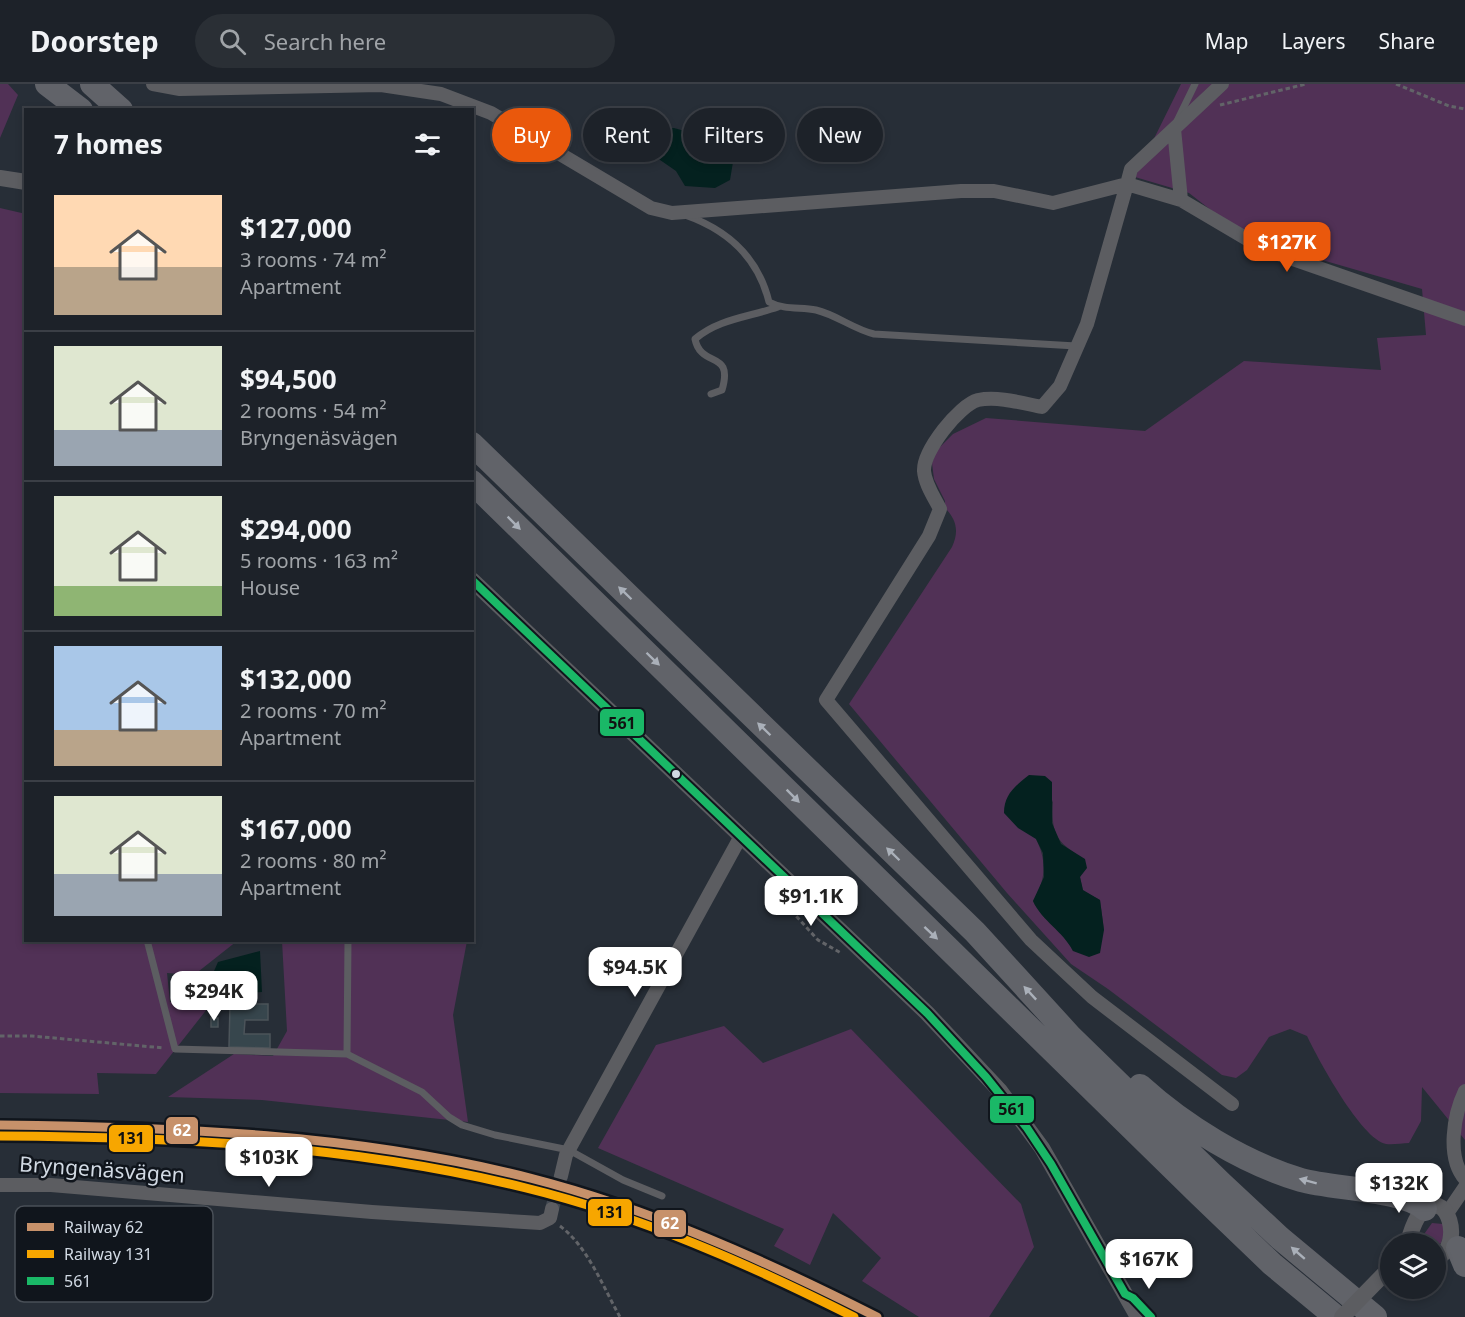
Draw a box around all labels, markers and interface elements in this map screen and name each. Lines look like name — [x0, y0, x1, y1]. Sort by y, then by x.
search box — [195, 14, 615, 68]
text: Doorstep — [30, 22, 159, 60]
icon: search — [216, 25, 249, 58]
text: Search here — [264, 26, 386, 56]
text: Map — [1205, 27, 1249, 55]
text: Layers — [1282, 27, 1346, 55]
text: Share — [1379, 27, 1435, 55]
chip: Buy — [492, 108, 571, 162]
chip: Rent — [583, 108, 671, 162]
chip: Filters — [683, 108, 785, 162]
chip: New — [797, 108, 883, 162]
text: 7 homes — [54, 126, 163, 162]
icon: filters — [411, 128, 444, 161]
text: $127,000 — [240, 210, 352, 246]
icon: home — [102, 219, 174, 291]
pin: $127K — [1245, 222, 1329, 273]
text: $127K — [1257, 228, 1317, 255]
text: 3 rooms · 74 m² — [240, 246, 387, 273]
text: Apartment — [240, 273, 341, 300]
text: $94,500 — [240, 361, 337, 397]
icon: home — [102, 370, 174, 442]
text: 2 rooms · 54 m² — [240, 397, 387, 424]
text: Bryngenäsvägen — [240, 424, 398, 451]
text: $294,000 — [240, 511, 352, 547]
one-way arrow — [506, 516, 521, 530]
icon: home — [102, 520, 174, 592]
text: 5 rooms · 163 m² — [240, 547, 398, 574]
text: House — [240, 574, 300, 601]
one-way arrow — [618, 586, 632, 600]
one-way arrow — [646, 652, 660, 666]
text: $132,000 — [240, 661, 352, 697]
icon: home — [102, 670, 174, 742]
text: 2 rooms · 70 m² — [240, 697, 387, 724]
line badge: 561 — [599, 708, 645, 737]
text: 561 — [608, 712, 636, 734]
one-way arrow — [757, 723, 771, 737]
text: Apartment — [240, 724, 341, 751]
unlabelled marker — [670, 768, 682, 780]
one-way arrow — [785, 788, 799, 802]
text: $167,000 — [240, 811, 352, 847]
icon: home — [102, 820, 174, 892]
text: 2 rooms · 80 m² — [240, 847, 387, 874]
one-way arrow — [887, 848, 901, 862]
text: Apartment — [240, 874, 341, 901]
pin: $91.1K — [762, 876, 860, 927]
text: $91.1K — [779, 882, 843, 909]
one-way arrow — [924, 926, 939, 940]
pin: $94.5K — [586, 947, 684, 998]
text: $94.5K — [603, 953, 667, 980]
pin: $294K — [172, 971, 256, 1022]
text: $294K — [184, 977, 244, 1004]
one-way arrow — [1023, 985, 1037, 1000]
line badge: 561 — [989, 1095, 1035, 1124]
text: 561 — [998, 1098, 1026, 1120]
line badge: 62 — [165, 1116, 199, 1145]
text: 62 — [173, 1119, 191, 1141]
line badge: 131 — [108, 1124, 154, 1153]
text: 131 — [117, 1127, 145, 1149]
pin: $103K — [227, 1137, 311, 1188]
text: $103K — [239, 1143, 299, 1170]
street label: Bryngenäsvägen — [18, 1149, 186, 1189]
pin: $132K — [1357, 1163, 1441, 1214]
text: $132K — [1369, 1169, 1429, 1196]
one-way arrow — [1299, 1176, 1317, 1186]
line badge: 131 — [587, 1198, 633, 1227]
text: 131 — [596, 1201, 624, 1223]
legend — [15, 1206, 213, 1302]
line badge: 62 — [653, 1209, 687, 1238]
text: 62 — [661, 1212, 679, 1234]
text: Railway 62 — [64, 1216, 143, 1238]
map controls — [1380, 1233, 1446, 1299]
button: layers — [1380, 1233, 1446, 1299]
pin: $167K — [1107, 1239, 1191, 1290]
text: Railway 131 — [64, 1243, 153, 1265]
text: $167K — [1119, 1245, 1179, 1272]
one-way arrow — [1290, 1247, 1306, 1260]
text: 561 — [64, 1270, 91, 1292]

